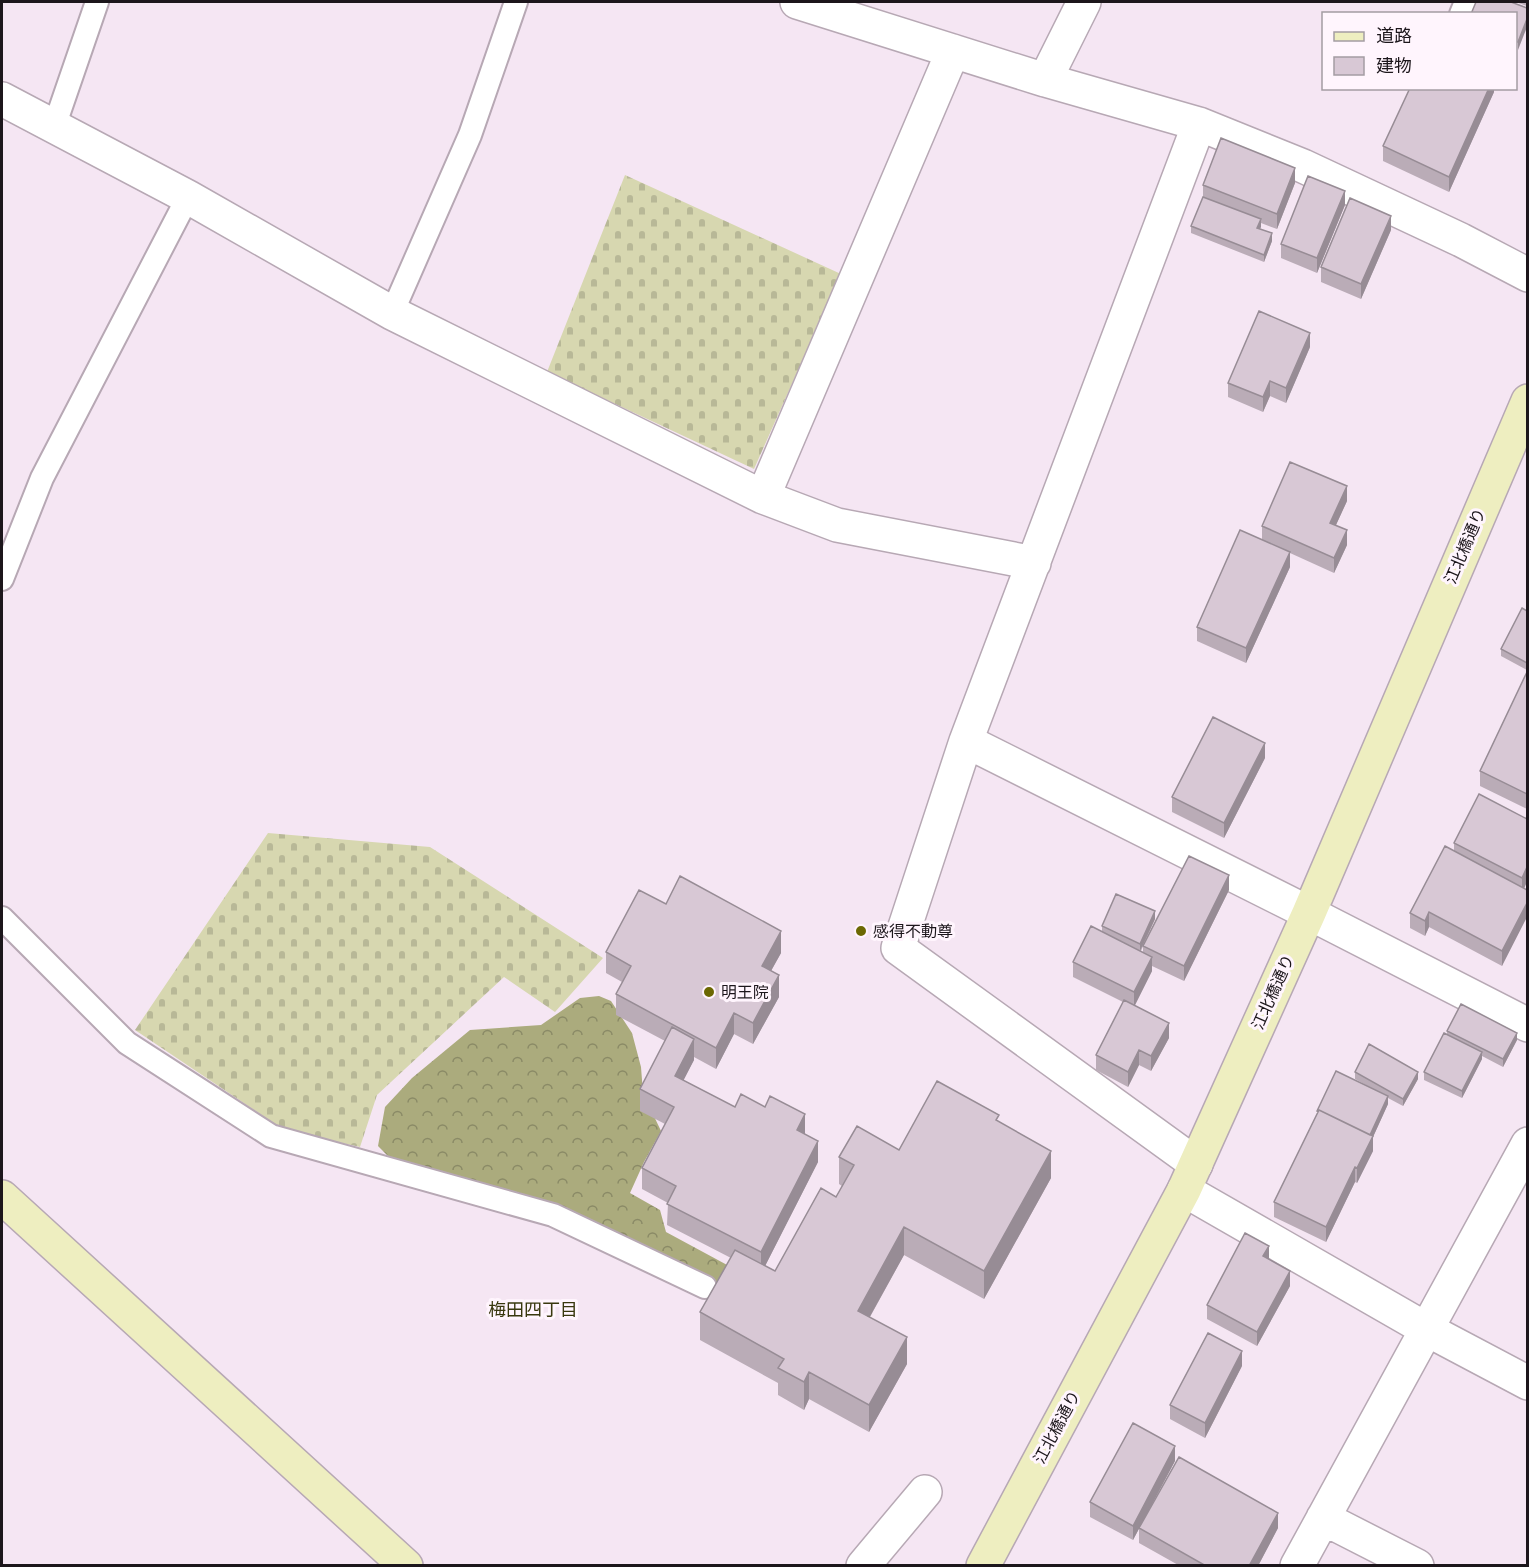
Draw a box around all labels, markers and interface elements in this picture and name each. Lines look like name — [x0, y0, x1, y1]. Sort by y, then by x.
legend — [1322, 12, 1517, 90]
text: 道路 — [1376, 25, 1412, 47]
text: 建物 — [1376, 55, 1412, 77]
street label: 江北橋通り — [1441, 505, 1489, 587]
place label: 感得不動尊 — [873, 922, 953, 941]
marker: 感得不動尊 — [854, 924, 868, 938]
street label: 江北橋通り — [1248, 952, 1298, 1032]
place label: 明王院 — [721, 983, 769, 1002]
marker: 明王院 — [702, 985, 716, 999]
district label: 梅田四丁目 — [488, 1299, 578, 1321]
street label: 江北橋通り — [1030, 1387, 1084, 1467]

